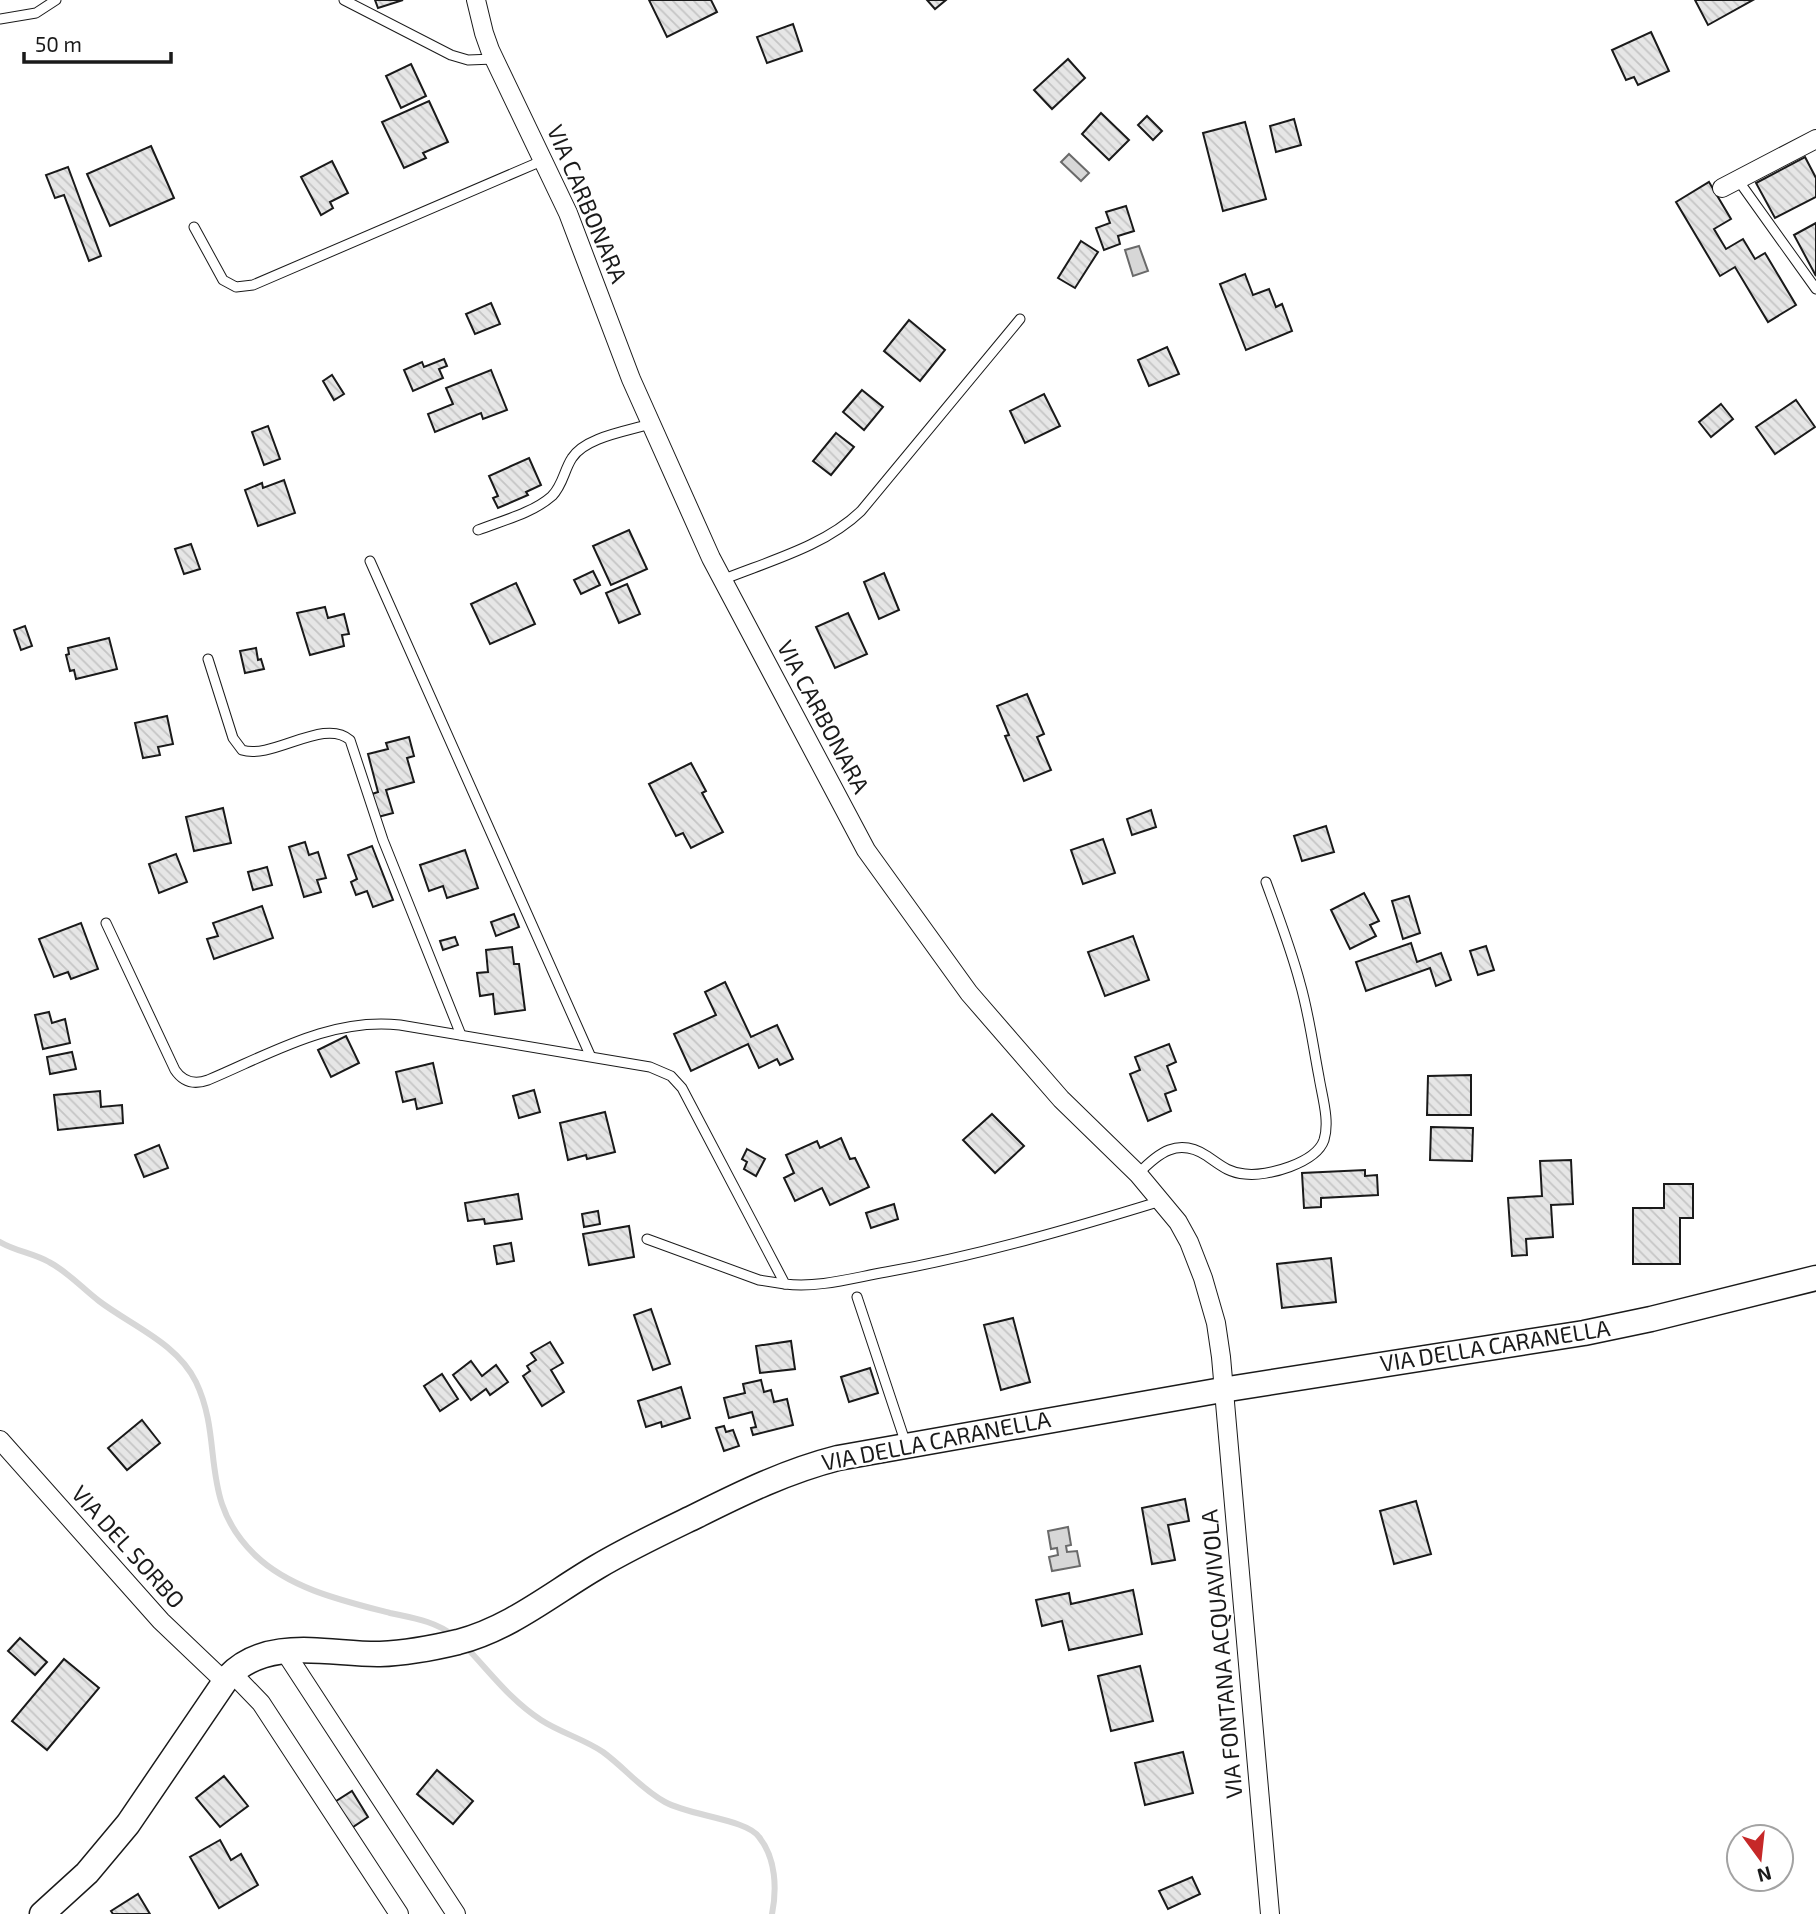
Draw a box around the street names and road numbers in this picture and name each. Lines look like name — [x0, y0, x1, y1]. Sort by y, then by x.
street label: VIA CARBONARA — [542, 120, 634, 288]
street label: VIA CARBONARA — [772, 635, 876, 798]
street label: VIA DELLA CARANELLA — [1378, 1313, 1613, 1377]
street label: VIA DELLA CARANELLA — [819, 1404, 1053, 1476]
street label: VIA DEL SORBO — [66, 1479, 191, 1614]
street label: VIA FONTANA ACQUAVIVOLA — [1194, 1508, 1248, 1800]

